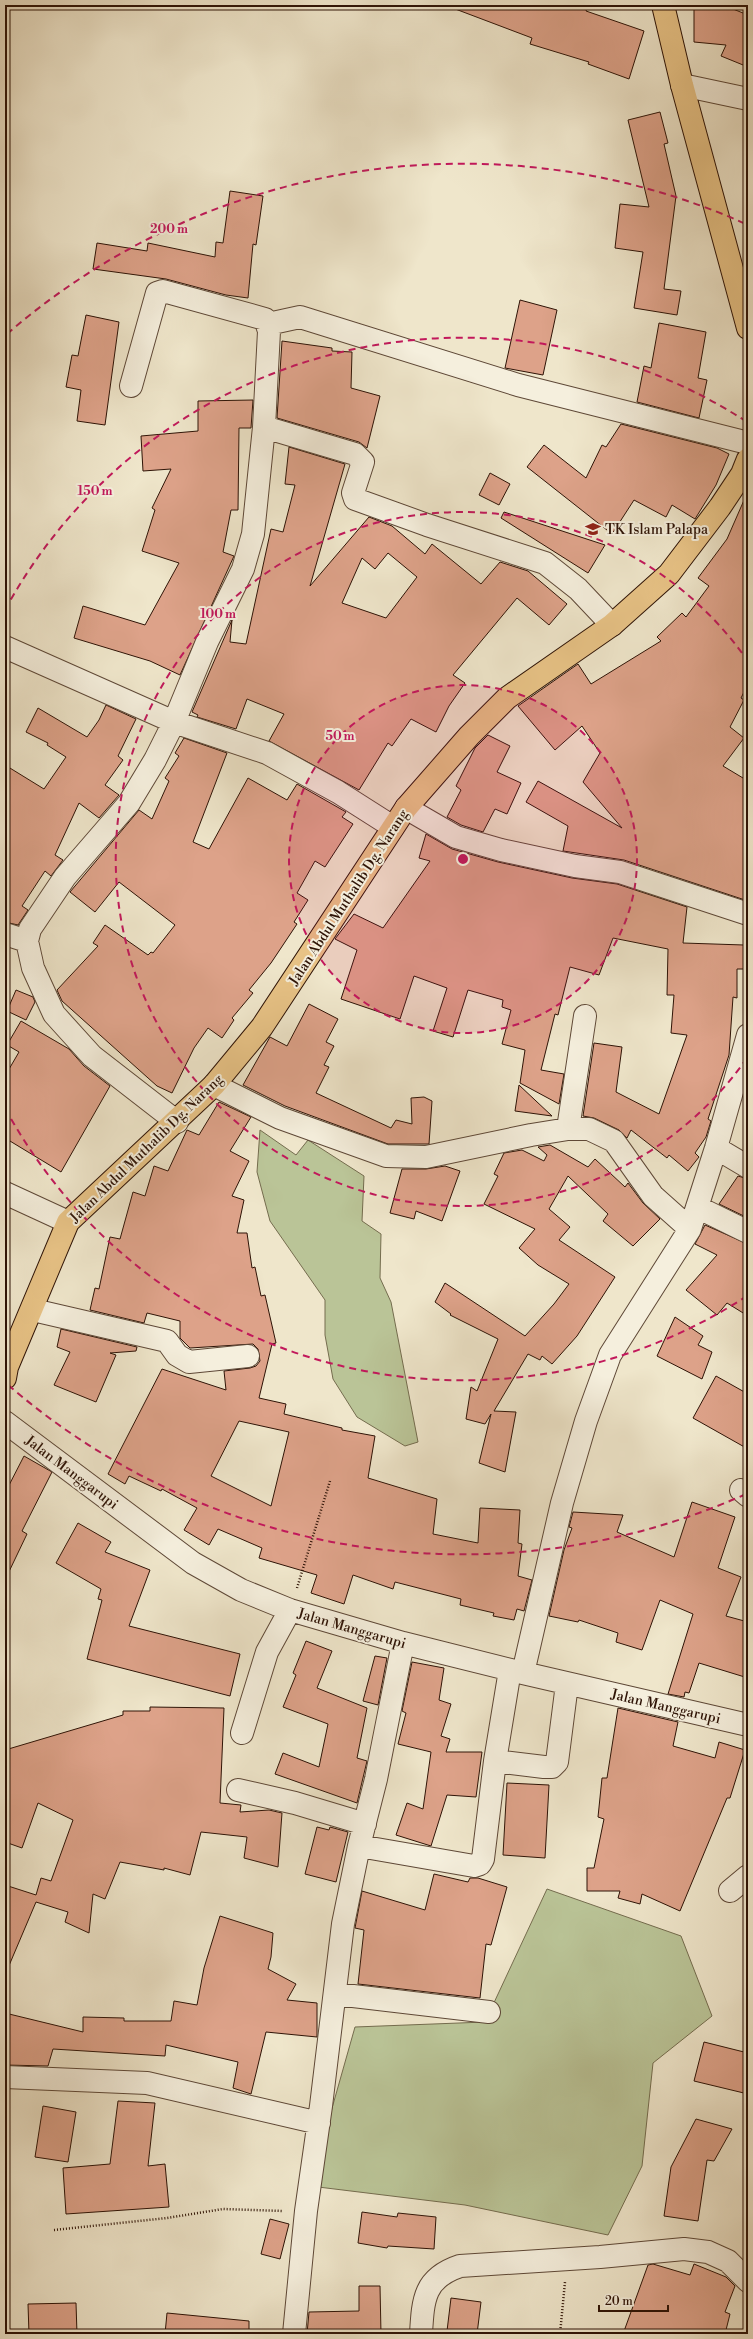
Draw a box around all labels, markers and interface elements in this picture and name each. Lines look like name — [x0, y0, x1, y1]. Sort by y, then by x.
text: 200 m — [150, 222, 188, 237]
text: 150 m — [78, 484, 112, 499]
school or university icon: TK Islam Palapa — [584, 520, 602, 538]
place label: TK Islam Palapa — [605, 521, 709, 539]
text: 100 m — [200, 607, 236, 622]
text: 50 m — [325, 729, 355, 744]
street label: Jalan Abdul Muthalib Dg. Narang — [285, 806, 413, 990]
centre of rings — [456, 852, 470, 866]
street label: Jalan Abdul Muthalib Dg. Narang — [66, 1070, 228, 1228]
street label: Jalan Manggarupi — [20, 1431, 122, 1514]
street label: Jalan Manggarupi — [294, 1605, 408, 1653]
street label: Jalan Manggarupi — [608, 1685, 723, 1728]
scale bar — [599, 2287, 668, 2313]
text: 20 m — [605, 2294, 633, 2309]

